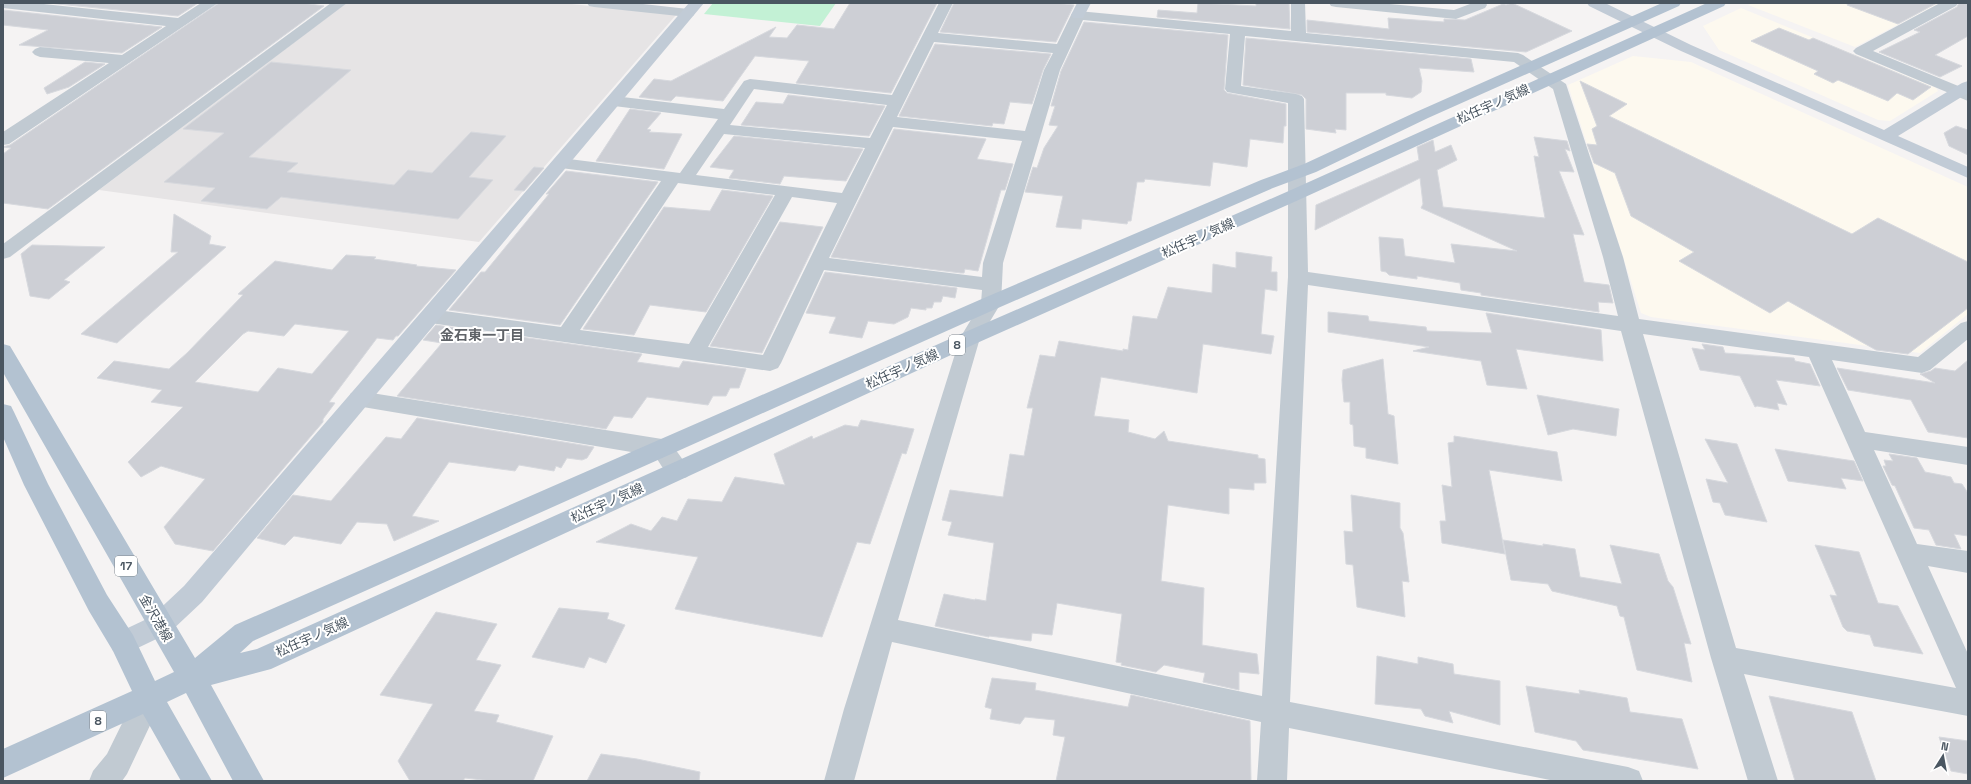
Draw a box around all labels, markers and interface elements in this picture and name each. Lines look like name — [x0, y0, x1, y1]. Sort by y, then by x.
street label: 松任宇ノ気線 — [1454, 80, 1532, 128]
street label: 松任宇ノ気線 — [1159, 214, 1237, 262]
district label: 金石東一丁目 — [440, 326, 524, 344]
road number: 8 — [949, 335, 965, 355]
street label: 松任宇ノ気線 — [863, 345, 941, 393]
street label: 松任宇ノ気線 — [568, 479, 646, 527]
road number: 17 — [115, 556, 137, 576]
street label: 金沢港線 — [136, 591, 176, 645]
street label: 松任宇ノ気線 — [273, 613, 351, 661]
road number: 8 — [90, 711, 106, 731]
north arrow — [1923, 736, 1963, 776]
text: N — [1940, 739, 1950, 754]

